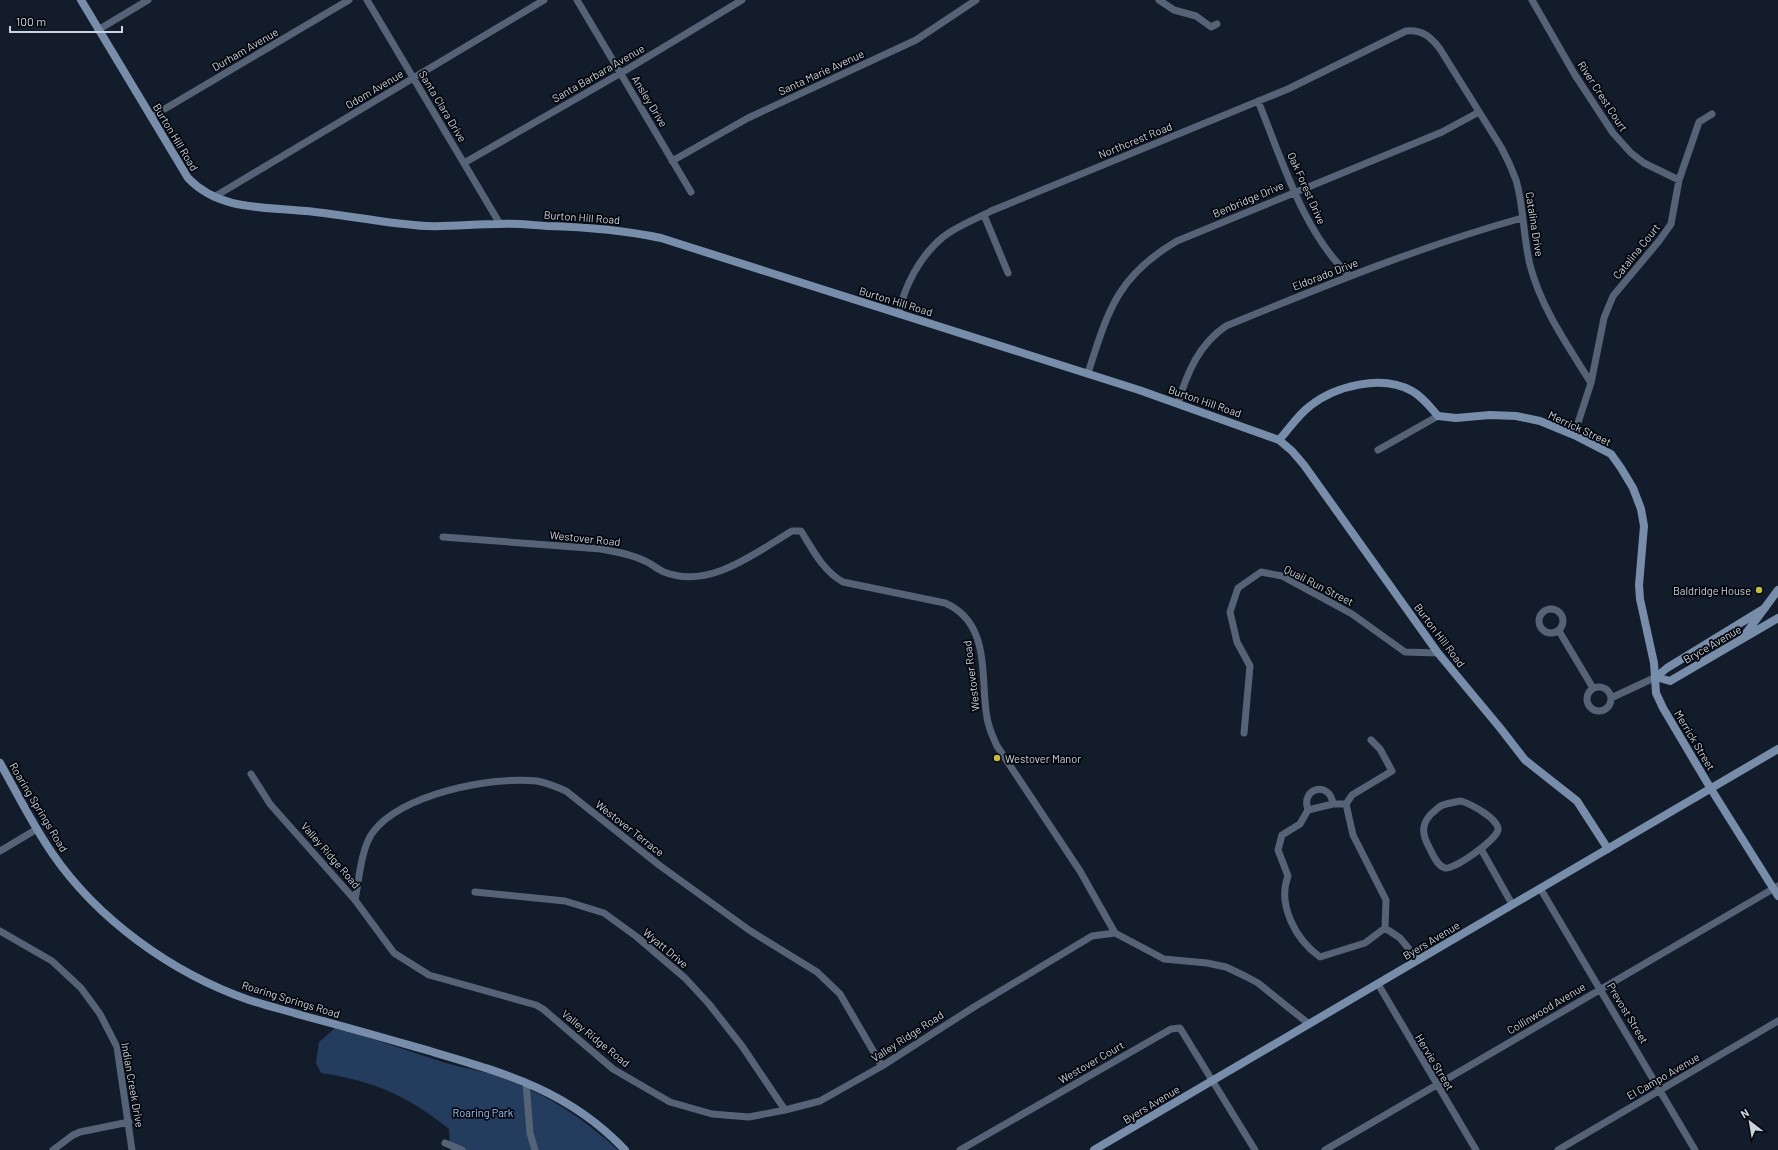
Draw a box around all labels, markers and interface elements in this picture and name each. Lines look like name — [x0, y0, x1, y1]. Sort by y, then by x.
scale bar — [10, 8, 122, 34]
text: 100 m — [16, 14, 46, 28]
street label: Durham Avenue — [210, 25, 281, 73]
street label: Santa Barbara Avenue — [549, 41, 647, 105]
street label: Santa Marie Avenue — [776, 46, 866, 98]
street label: River Crest Court — [1575, 58, 1631, 134]
street label: Odom Avenue — [343, 67, 405, 111]
street label: Santa Clara Drive — [417, 68, 469, 144]
street label: Ansley Drive — [630, 73, 671, 129]
street label: Burton Hill Road — [151, 101, 201, 173]
street label: Northcrest Road — [1096, 119, 1174, 161]
street label: Oak Forest Drive — [1285, 150, 1329, 226]
street label: Benbridge Drive — [1210, 178, 1286, 220]
street label: Catalina Drive — [1523, 191, 1547, 257]
street label: Burton Hill Road — [543, 208, 621, 226]
street label: Catalina Court — [1610, 221, 1662, 281]
street label: Eldorado Drive — [1290, 255, 1360, 293]
street label: Burton Hill Road — [858, 284, 934, 318]
street label: Burton Hill Road — [1167, 382, 1243, 420]
street label: Merrick Street — [1546, 408, 1614, 448]
street label: Westover Road — [549, 528, 621, 548]
street label: Quail Run Street — [1282, 562, 1356, 608]
place label: Baldridge House — [1673, 584, 1751, 597]
marker: Baldridge House — [1754, 585, 1764, 595]
street label: Burton Hill Road — [1412, 601, 1468, 669]
street label: Bryce Avenue — [1681, 622, 1743, 666]
street label: Westover Road — [960, 640, 982, 712]
street label: Merrick Street — [1672, 708, 1718, 772]
place label: Westover Manor — [1005, 752, 1081, 765]
marker: Westover Manor — [992, 753, 1002, 763]
street label: Roaring Springs Road — [7, 760, 71, 854]
street label: Westover Terrace — [593, 797, 667, 859]
street label: Valley Ridge Road — [299, 819, 363, 891]
street label: Byers Avenue — [1400, 918, 1462, 962]
street label: Wyatt Drive — [641, 925, 691, 971]
street label: Roaring Springs Road — [240, 978, 342, 1020]
street label: Collinwood Avenue — [1504, 979, 1588, 1037]
street label: Prevost Street — [1605, 980, 1651, 1046]
street label: Valley Ridge Road — [559, 1007, 633, 1069]
street label: Valley Ridge Road — [868, 1008, 946, 1064]
street label: Hervie Street — [1413, 1031, 1457, 1093]
street label: Westover Court — [1056, 1038, 1126, 1086]
street label: Indian Creek Drive — [119, 1042, 147, 1129]
street label: El Campo Avenue — [1624, 1050, 1702, 1102]
street label: Byers Avenue — [1120, 1082, 1182, 1126]
north arrow — [1730, 1102, 1770, 1142]
park label: Roaring Park — [453, 1106, 514, 1119]
text: N — [1738, 1106, 1751, 1120]

